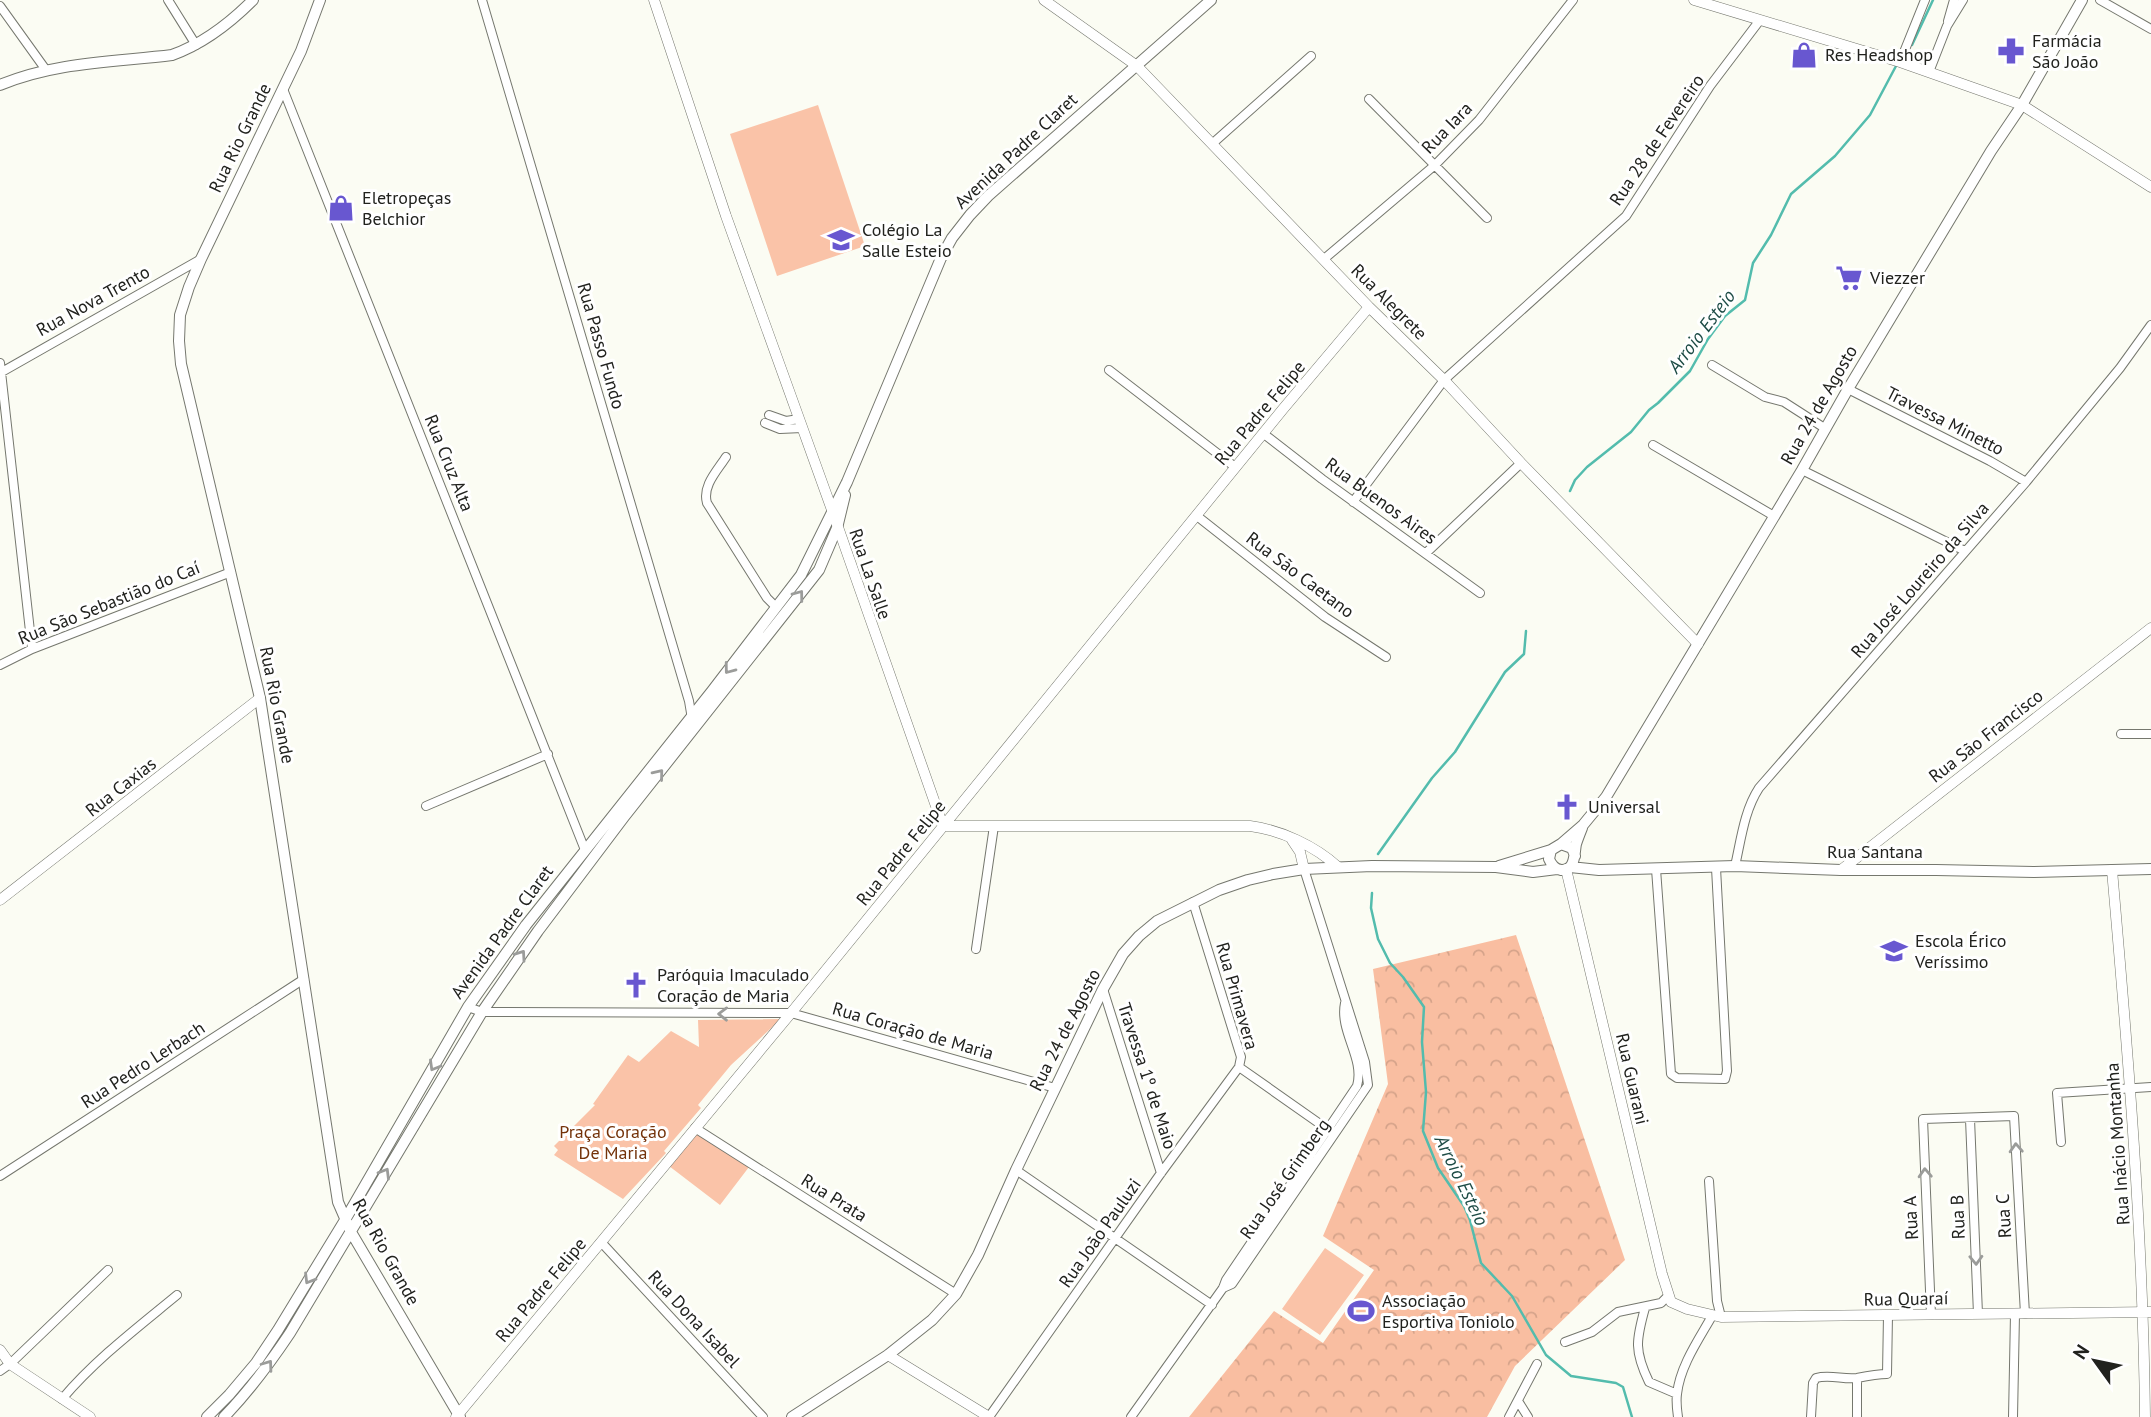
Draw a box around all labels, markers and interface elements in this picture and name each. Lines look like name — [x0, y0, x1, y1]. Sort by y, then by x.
place label: Farmácia São João — [2032, 29, 2102, 73]
pharmacy icon: Farmácia São João — [1996, 36, 2026, 66]
shop icon: Res Headshop — [1789, 40, 1819, 70]
place label: Res Headshop — [1825, 43, 1933, 66]
street label: Rua 28 de Fevereiro — [1604, 70, 1709, 210]
street label: Rua Rio Grande — [203, 79, 276, 196]
street label: Avenida Padre Claret — [949, 88, 1082, 213]
street label: Rua Iara — [1416, 97, 1477, 158]
place label: Eletropeças Belchior — [362, 186, 451, 230]
shop icon: Eletropeças Belchior — [326, 193, 356, 223]
place label: Colégio La Salle Esteio — [862, 218, 952, 262]
school or university icon: Colégio La Salle Esteio — [826, 225, 856, 255]
street label: Rua Alegrete — [1347, 259, 1432, 344]
street label: Rua Nova Trento — [32, 260, 153, 341]
supermarket icon: Viezzer — [1834, 263, 1864, 293]
place label: Viezzer — [1869, 266, 1925, 289]
street label: Rua Passo Fundo — [572, 280, 630, 412]
water label: Arroio Esteio — [1661, 285, 1740, 378]
street label: Rua 24 de Agosto — [1775, 341, 1862, 469]
street label: Rua Padre Felipe — [1209, 356, 1310, 470]
street label: Travessa Minetto — [1882, 381, 2008, 460]
street label: Rua Cruz Alta — [420, 411, 479, 515]
street label: Rua Buenos Aires — [1321, 452, 1442, 549]
street label: Rua José Loureiro da Silva — [1846, 497, 1994, 662]
street label: Rua La Salle — [844, 525, 897, 622]
street label: Rua São Caetano — [1242, 526, 1359, 623]
street label: Rua São Sebastião do Caí — [15, 555, 203, 650]
one-way arrow — [791, 591, 803, 603]
street label: Rua Rio Grande — [255, 644, 300, 765]
one-way arrow — [724, 662, 737, 674]
street label: Rua São Francisco — [1924, 684, 2048, 787]
street label: Rua Caxias — [81, 752, 161, 821]
one-way arrow — [650, 770, 663, 782]
church icon: Universal — [1552, 792, 1582, 822]
street label: Rua Padre Felipe — [851, 795, 950, 910]
place label: Universal — [1588, 795, 1661, 818]
street label: Rua Santana — [1827, 840, 1923, 863]
street label: Avenida Padre Claret — [445, 860, 558, 1003]
place label: Escola Érico Veríssimo — [1914, 929, 2007, 973]
school or university icon: Escola Érico Veríssimo — [1879, 936, 1909, 966]
street label: Rua Primavera — [1211, 940, 1264, 1052]
one-way arrow — [513, 950, 526, 963]
place label: Paróquia Imaculado Coração de Maria — [657, 963, 809, 1007]
street label: Rua 24 de Agosto — [1024, 965, 1105, 1095]
church icon: Paróquia Imaculado Coração de Maria — [621, 970, 651, 1000]
street label: Rua Coração de Maria — [830, 997, 996, 1065]
street label: Travessa 1º de Maio — [1113, 1000, 1182, 1152]
one-way arrow — [717, 1006, 728, 1022]
street label: Rua Pedro Lerbach — [77, 1016, 209, 1113]
street label: Rua Guarani — [1611, 1031, 1654, 1127]
one-way arrow — [429, 1058, 442, 1071]
street label: Rua Inácio Montanha — [2100, 1062, 2135, 1226]
street label: Rua José Grimberg — [1235, 1114, 1335, 1243]
park label: Praça Coração De Maria — [559, 1120, 667, 1164]
water label: Arroio Esteio — [1429, 1130, 1494, 1229]
one-way arrow — [2009, 1142, 2024, 1153]
one-way arrow — [377, 1167, 390, 1180]
one-way arrow — [1918, 1167, 1933, 1178]
street label: Rua Prata — [797, 1168, 872, 1227]
street label: Rua João Pauluzi — [1053, 1174, 1146, 1292]
street label: Rua C — [1991, 1193, 2016, 1239]
street label: Rua Rio Grande — [348, 1194, 425, 1309]
street label: Rua B — [1945, 1194, 1970, 1240]
street label: Rua A — [1898, 1195, 1923, 1241]
street label: Rua Padre Felipe — [490, 1233, 591, 1347]
one-way arrow — [1968, 1255, 1983, 1266]
street label: Rua Dona Isabel — [643, 1265, 746, 1373]
one-way arrow — [305, 1271, 318, 1284]
street label: Rua Quaraí — [1863, 1286, 1949, 1311]
place label: Associação Esportiva Toniolo — [1382, 1289, 1515, 1333]
sports icon: Associação Esportiva Toniolo — [1346, 1296, 1376, 1326]
north arrow — [2060, 1326, 2130, 1396]
text: N — [2067, 1340, 2094, 1364]
one-way arrow — [260, 1360, 272, 1373]

